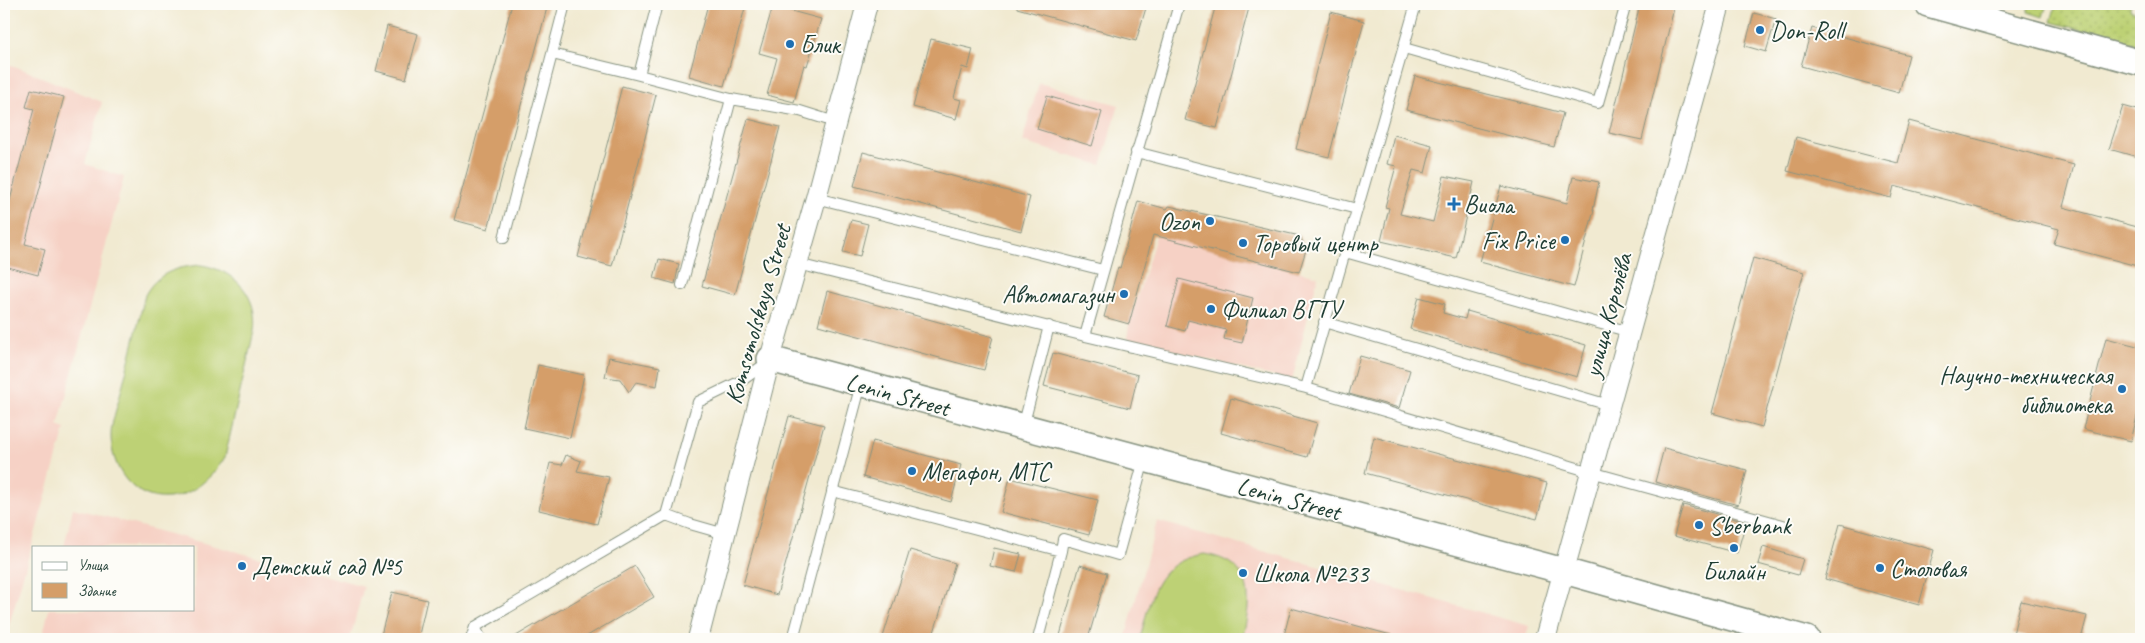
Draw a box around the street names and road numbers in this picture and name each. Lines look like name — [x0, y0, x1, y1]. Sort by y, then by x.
street label: Komsomolskaya Street — [717, 218, 800, 408]
street label: улица Королёва — [1576, 248, 1640, 383]
street label: Lenin Street — [842, 366, 956, 425]
street label: Lenin Street — [1233, 470, 1347, 529]

